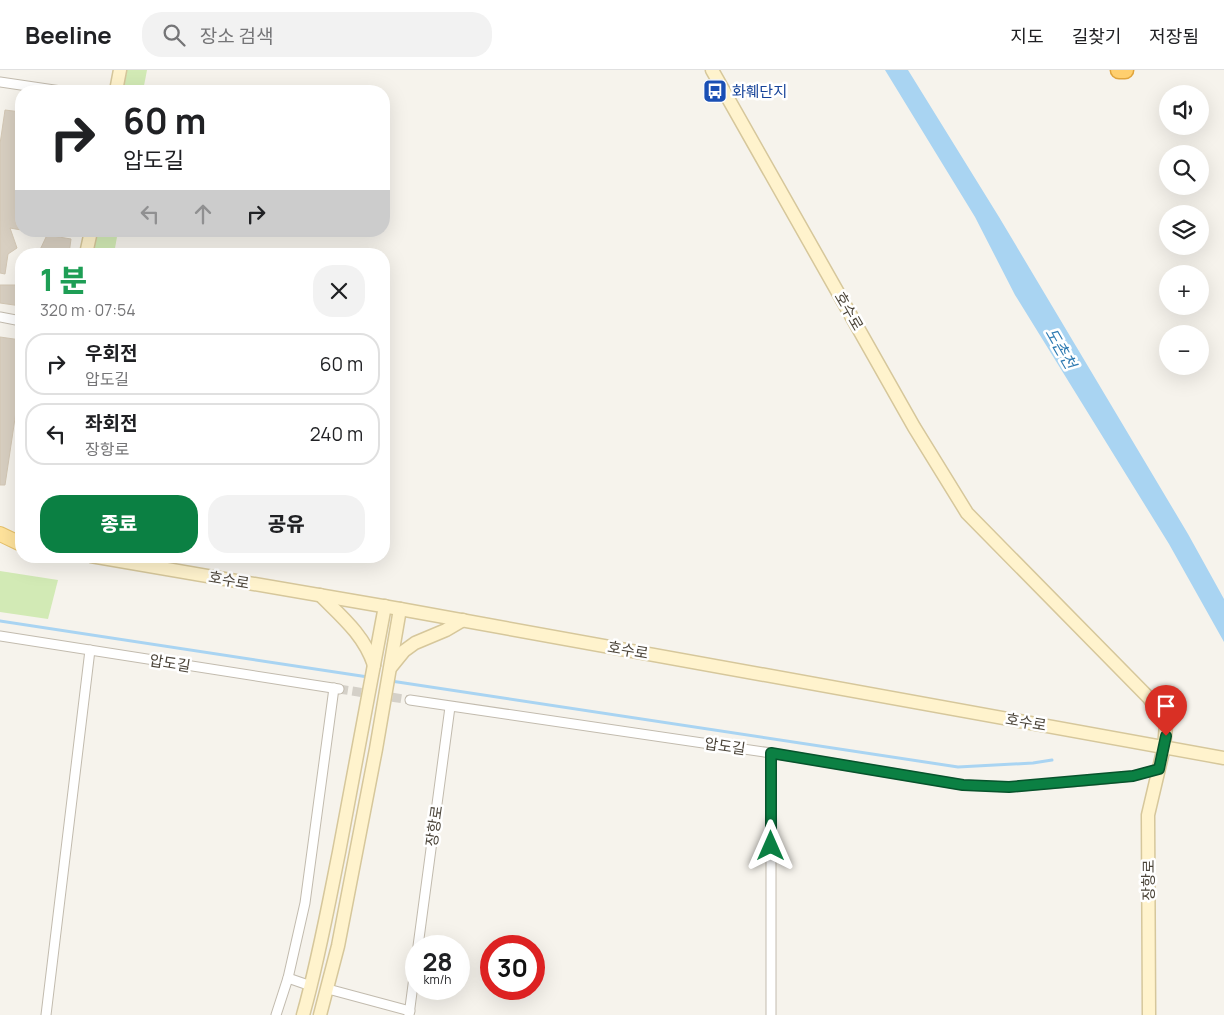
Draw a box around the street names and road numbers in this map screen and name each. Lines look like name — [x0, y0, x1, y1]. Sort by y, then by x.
street label: 호수로 — [830, 288, 868, 334]
street label: 호수로 — [207, 566, 251, 594]
street label: 호수로 — [606, 636, 650, 664]
street label: 압도길 — [148, 649, 192, 677]
street label: 호수로 — [1004, 708, 1048, 736]
street label: 압도길 — [703, 733, 747, 759]
street label: 장항로 — [421, 804, 447, 848]
street label: 장항로 — [1138, 859, 1159, 901]

